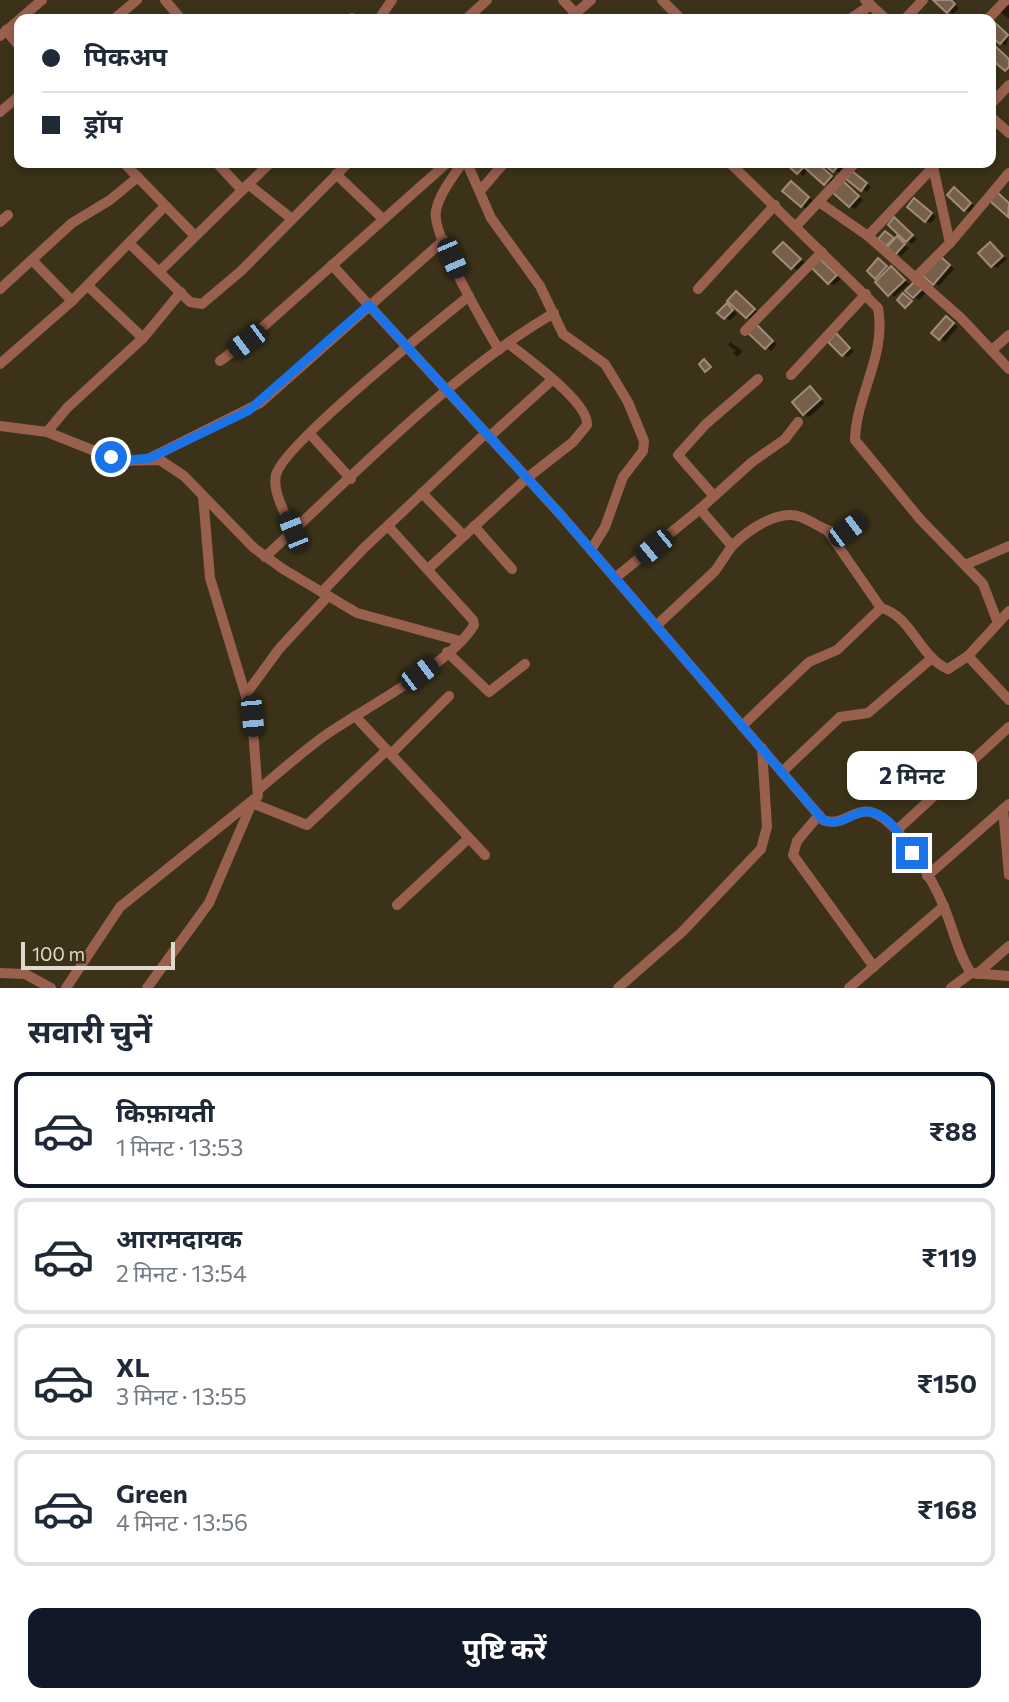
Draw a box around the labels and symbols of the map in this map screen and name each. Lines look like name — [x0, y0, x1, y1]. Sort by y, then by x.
car — [435, 235, 470, 281]
car — [224, 320, 271, 362]
route start — [95, 441, 127, 473]
car — [276, 508, 311, 554]
car — [824, 509, 871, 551]
car — [632, 526, 677, 568]
car — [396, 653, 443, 695]
car — [240, 694, 265, 738]
callout: 2 मिनट — [847, 752, 977, 800]
route end — [896, 837, 928, 869]
scale bar — [21, 939, 175, 971]

